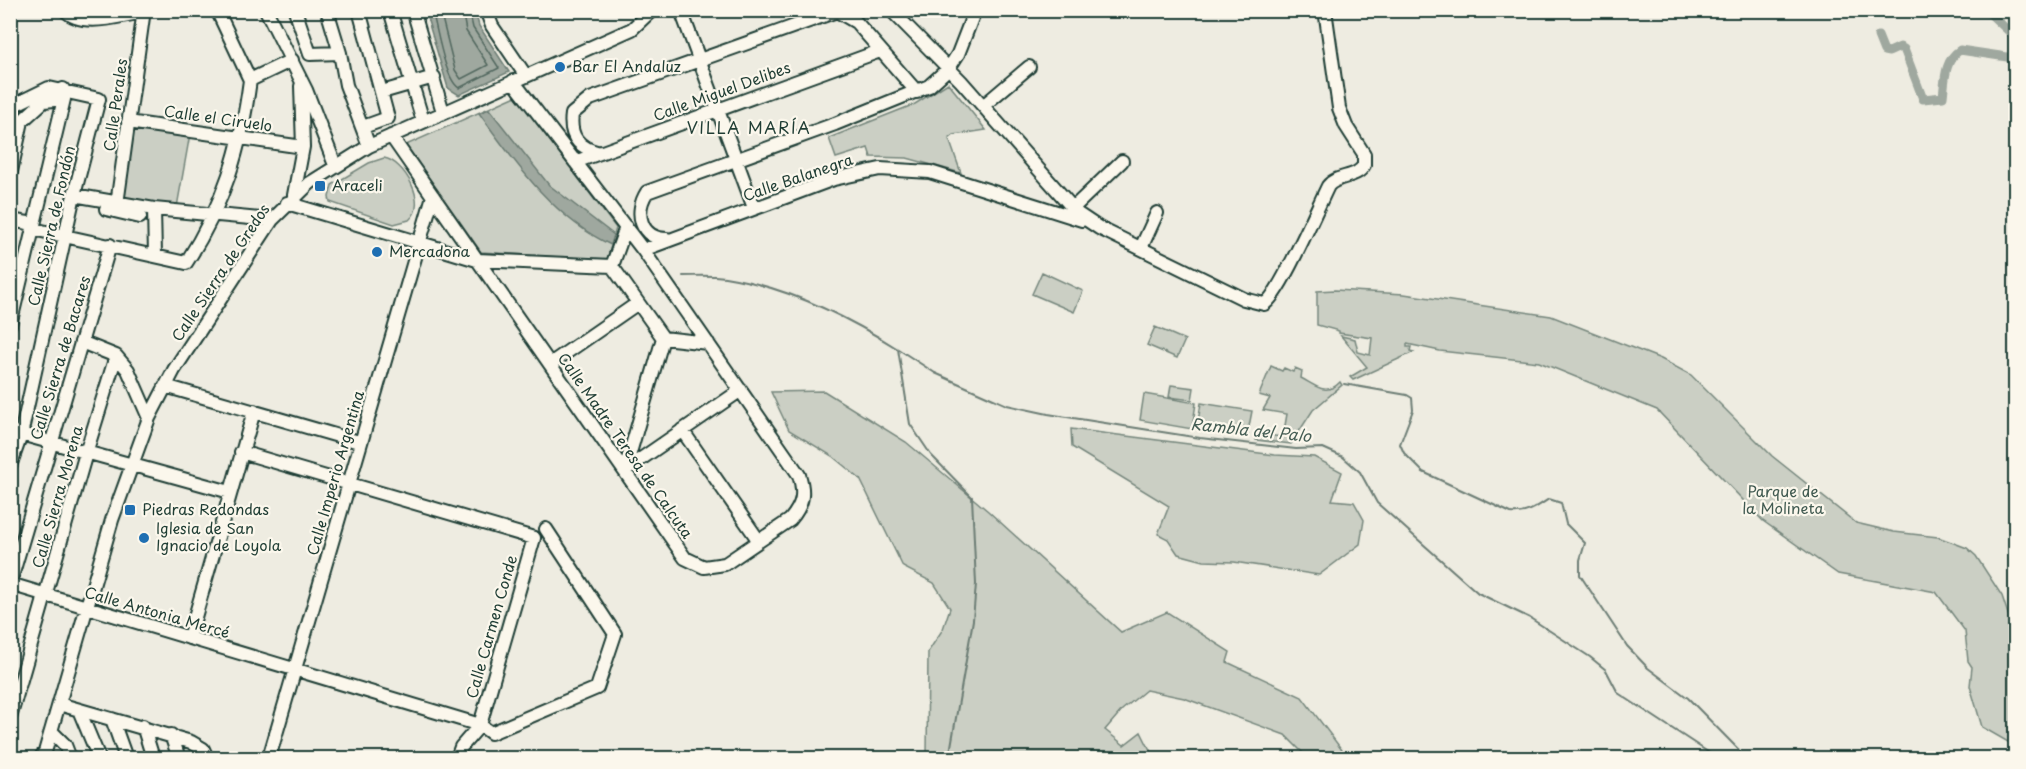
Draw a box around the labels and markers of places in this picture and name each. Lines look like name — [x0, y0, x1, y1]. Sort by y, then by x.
place label: Bar El Andaluz — [572, 54, 681, 77]
marker: Bar El Andaluz — [553, 60, 567, 74]
place label: Araceli — [332, 173, 383, 196]
marker: Araceli — [313, 179, 327, 193]
place label: Mercadona — [389, 239, 471, 262]
marker: Mercadona — [370, 245, 384, 259]
place label: Piedras Redondas — [142, 497, 269, 520]
marker: Piedras Redondas — [123, 503, 137, 517]
place label: Iglesia de San Ignacio de Loyola — [156, 516, 282, 556]
marker: Iglesia de San Ignacio de Loyola — [137, 531, 151, 545]

